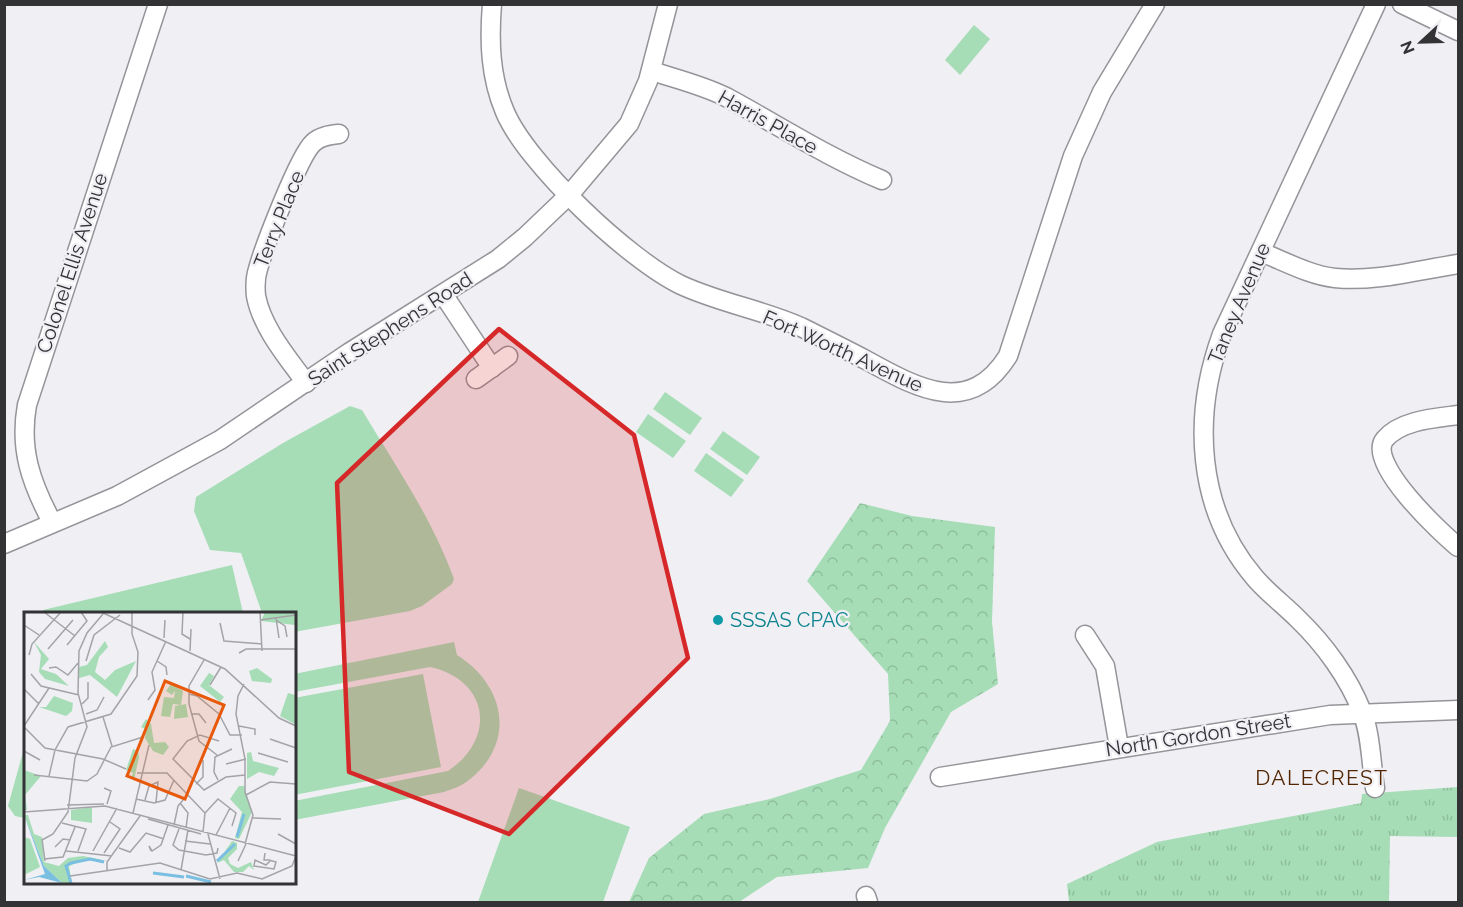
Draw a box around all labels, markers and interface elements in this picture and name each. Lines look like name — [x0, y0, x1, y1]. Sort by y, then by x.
north arrow — [1391, 12, 1451, 72]
text: N — [1396, 38, 1419, 57]
street label: Harris Place — [714, 85, 822, 159]
street label: Terry Place — [249, 167, 309, 271]
street label: Colonel Ellis Avenue — [32, 170, 113, 356]
street label: Taney Avenue — [1203, 239, 1275, 367]
street label: Saint Stephens Road — [303, 267, 477, 391]
street label: Fort Worth Avenue — [759, 305, 927, 397]
place label: SSSAS CPAC — [730, 608, 849, 632]
inset map — [24, 612, 296, 883]
marker: SSSAS CPAC — [711, 613, 725, 627]
street label: North Gordon Street — [1104, 708, 1293, 761]
district label: DALECREST — [1255, 765, 1389, 790]

